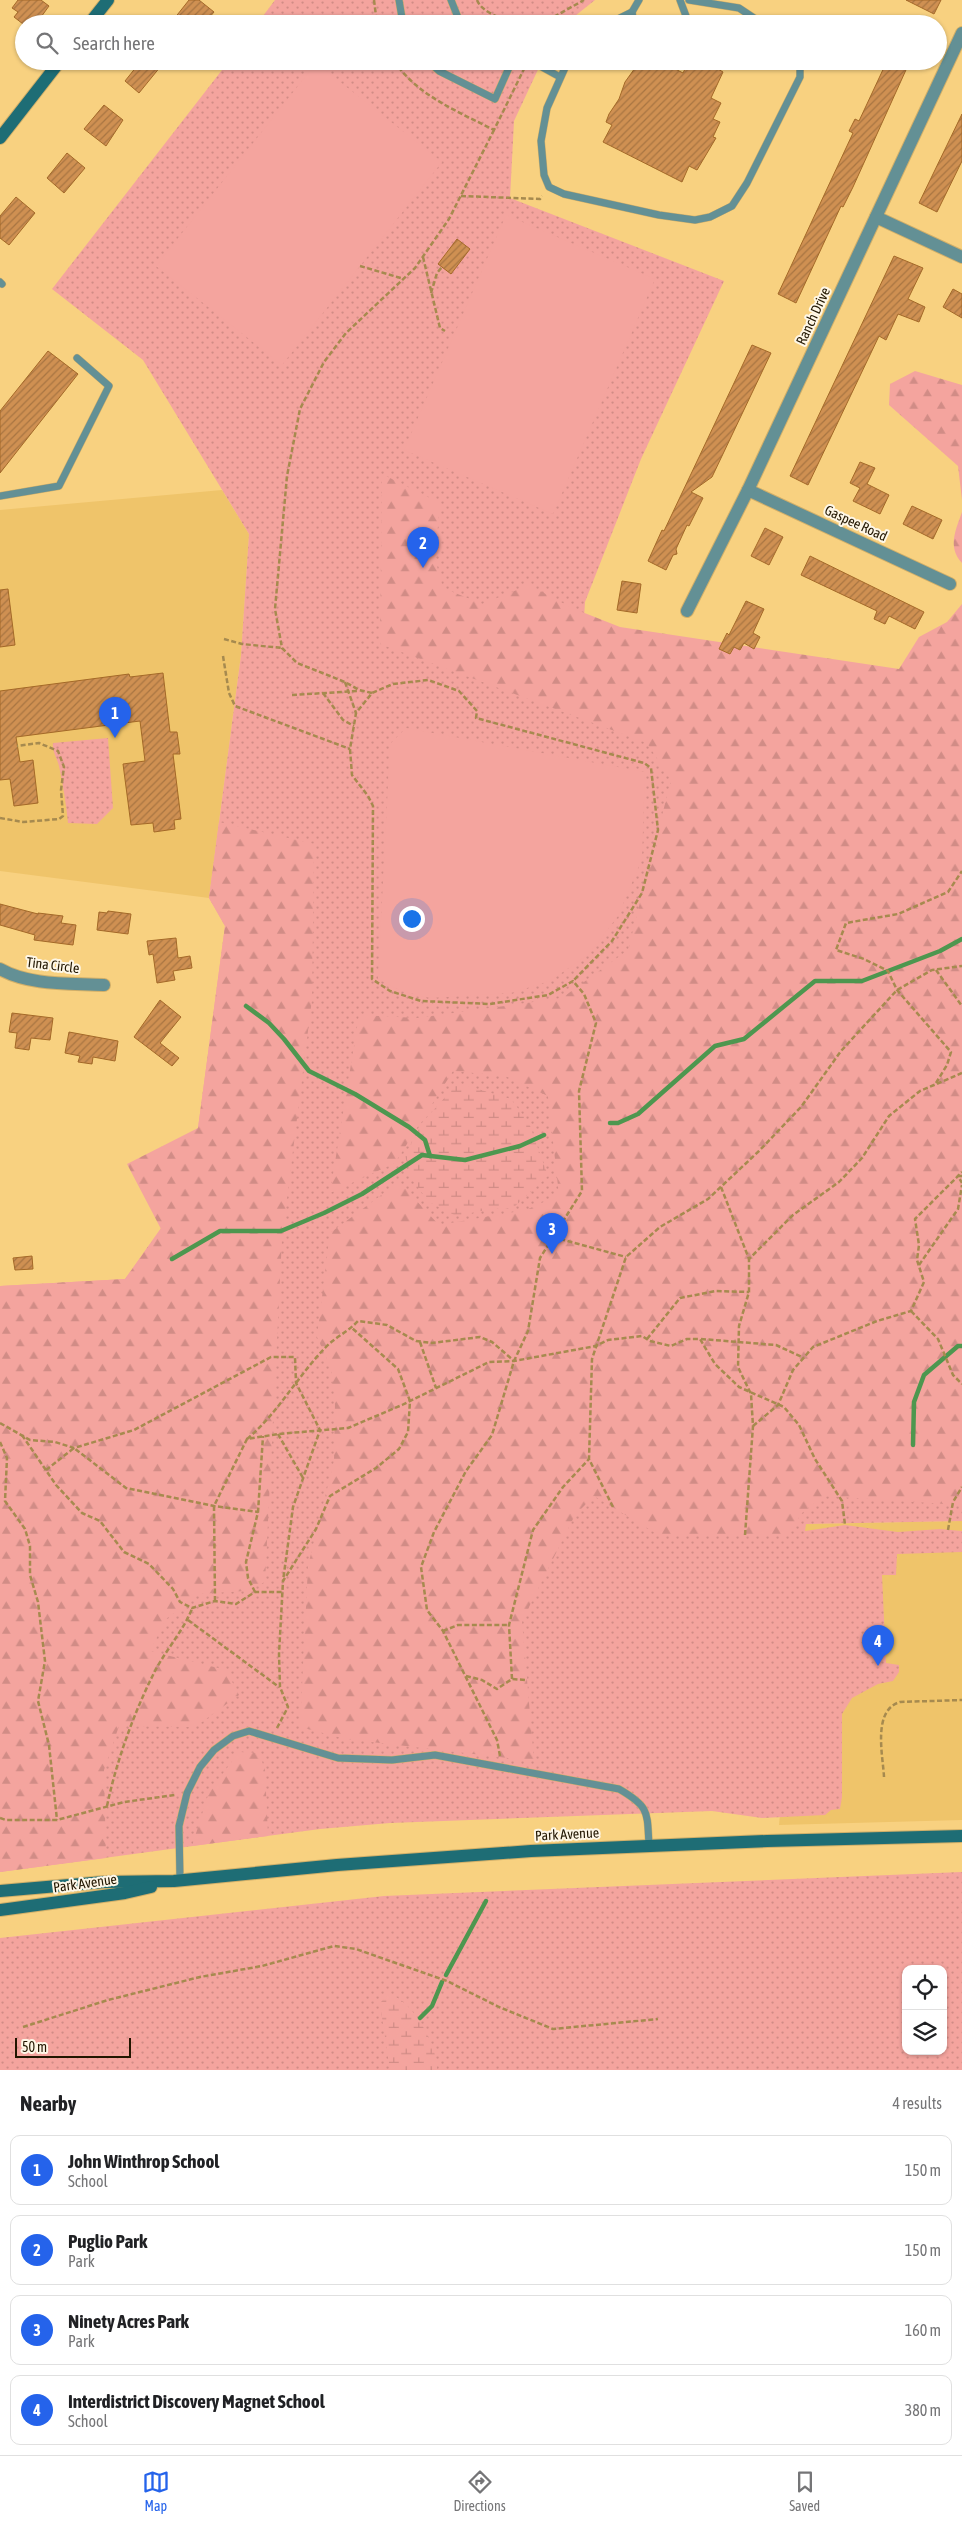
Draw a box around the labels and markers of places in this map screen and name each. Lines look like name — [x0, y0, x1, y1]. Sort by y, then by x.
pin: 2 — [407, 527, 439, 568]
pin: 1 — [99, 697, 131, 738]
pin: 3 — [536, 1213, 568, 1254]
pin: 4 — [862, 1625, 894, 1666]

